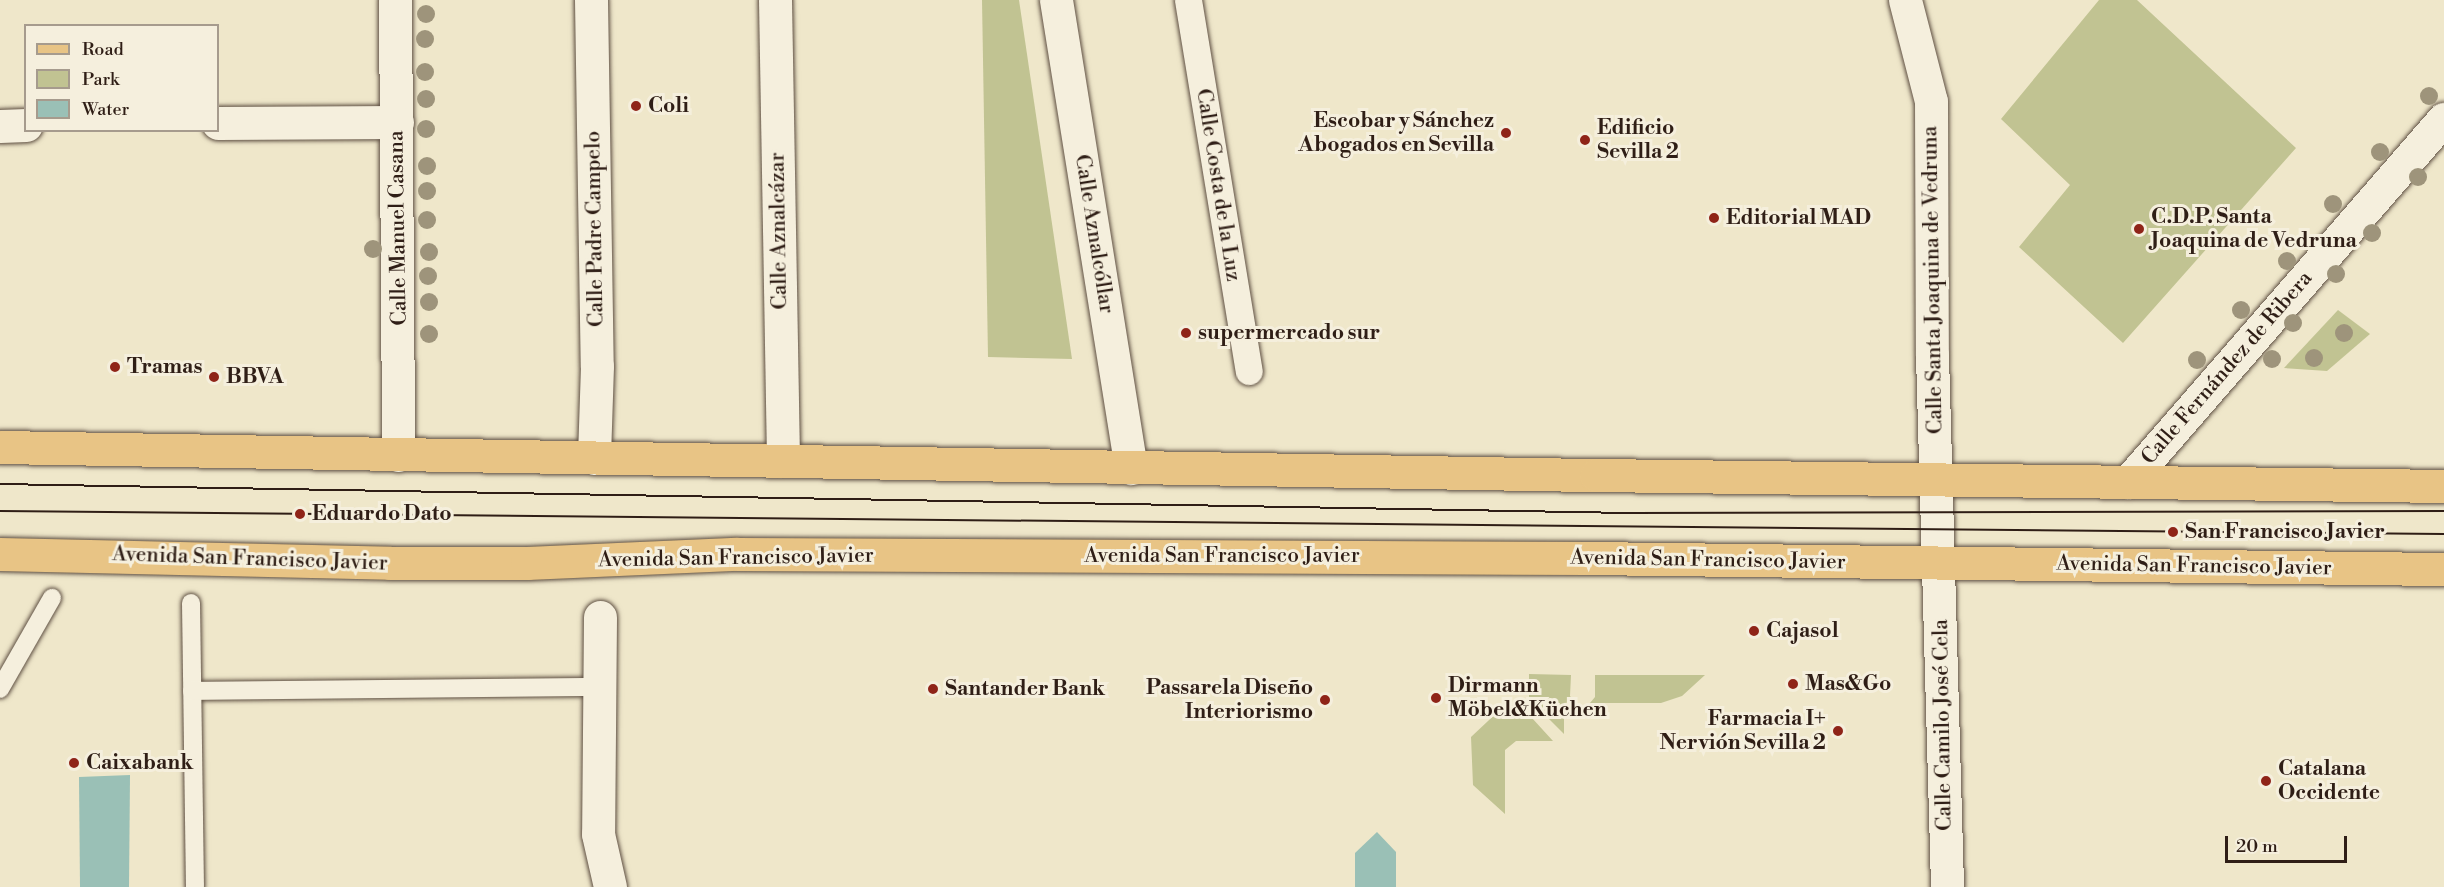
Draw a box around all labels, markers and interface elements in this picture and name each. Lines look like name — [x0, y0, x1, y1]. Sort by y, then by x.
legend — [24, 24, 219, 132]
text: Road — [82, 38, 124, 61]
text: Park — [82, 68, 119, 91]
street label: Calle Costa de la Luz — [1190, 87, 1246, 283]
place label: Coli — [648, 93, 689, 119]
text: Water — [82, 98, 129, 121]
marker: Coli — [629, 99, 643, 113]
place label: Escobar y Sánchez Abogados en Sevilla — [1298, 108, 1494, 158]
place label: Edificio Sevilla 2 — [1597, 115, 1679, 165]
marker: Escobar y Sánchez Abogados en Sevilla — [1499, 126, 1513, 140]
street label: Calle Santa Joaquina de Vedruna — [1918, 126, 1948, 434]
street label: Calle Manuel Casana — [384, 130, 412, 326]
street label: Calle Padre Campelo — [581, 131, 609, 327]
marker: Edificio Sevilla 2 — [1578, 133, 1592, 147]
street label: Calle Aznalcázar — [765, 152, 793, 310]
street label: Calle Aznalcóllar — [1069, 153, 1119, 315]
place label: C.D.P. Santa Joaquina de Vedruna — [2151, 204, 2357, 254]
place label: Editorial MAD — [1726, 205, 1871, 231]
marker: Editorial MAD — [1707, 211, 1721, 225]
marker: C.D.P. Santa Joaquina de Vedruna — [2132, 222, 2146, 236]
street label: Calle Fernández de Ribera — [2136, 266, 2318, 470]
place label: supermercado sur — [1198, 320, 1380, 346]
marker: supermercado sur — [1179, 326, 1193, 340]
place label: Tramas — [127, 354, 202, 380]
marker: Tramas — [108, 360, 122, 374]
place label: BBVA — [226, 364, 283, 390]
marker: BBVA — [207, 370, 221, 384]
place label: Eduardo Dato — [312, 501, 452, 527]
marker: Eduardo Dato — [293, 507, 307, 521]
place label: San Francisco Javier — [2185, 519, 2385, 545]
marker: San Francisco Javier — [2166, 525, 2180, 539]
street label: Avenida San Francisco Javier — [112, 542, 388, 576]
street label: Avenida San Francisco Javier — [598, 543, 874, 573]
street label: Avenida San Francisco Javier — [1084, 543, 1360, 569]
street label: Avenida San Francisco Javier — [1570, 545, 1846, 575]
street label: Avenida San Francisco Javier — [2056, 551, 2332, 581]
place label: Cajasol — [1766, 618, 1839, 644]
street label: Calle Camilo José Cela — [1929, 619, 1957, 831]
marker: Cajasol — [1747, 624, 1761, 638]
place label: Mas&Go — [1805, 671, 1891, 697]
place label: Dirmann Möbel&Küchen — [1448, 673, 1607, 723]
place label: Passarela Diseño Interiorismo — [1146, 675, 1313, 725]
place label: Santander Bank — [945, 676, 1105, 702]
marker: Mas&Go — [1786, 677, 1800, 691]
marker: Santander Bank — [926, 682, 940, 696]
marker: Dirmann Möbel&Küchen — [1429, 691, 1443, 705]
marker: Passarela Diseño Interiorismo — [1318, 693, 1332, 707]
place label: Farmacia I+ Nervión Sevilla 2 — [1660, 706, 1826, 756]
marker: Farmacia I+ Nervión Sevilla 2 — [1831, 724, 1845, 738]
place label: Caixabank — [86, 750, 193, 776]
marker: Caixabank — [67, 756, 81, 770]
place label: Catalana Occidente — [2278, 756, 2380, 806]
marker: Catalana Occidente — [2259, 774, 2273, 788]
scale bar — [2228, 824, 2350, 862]
text: 20 m — [2236, 835, 2278, 858]

